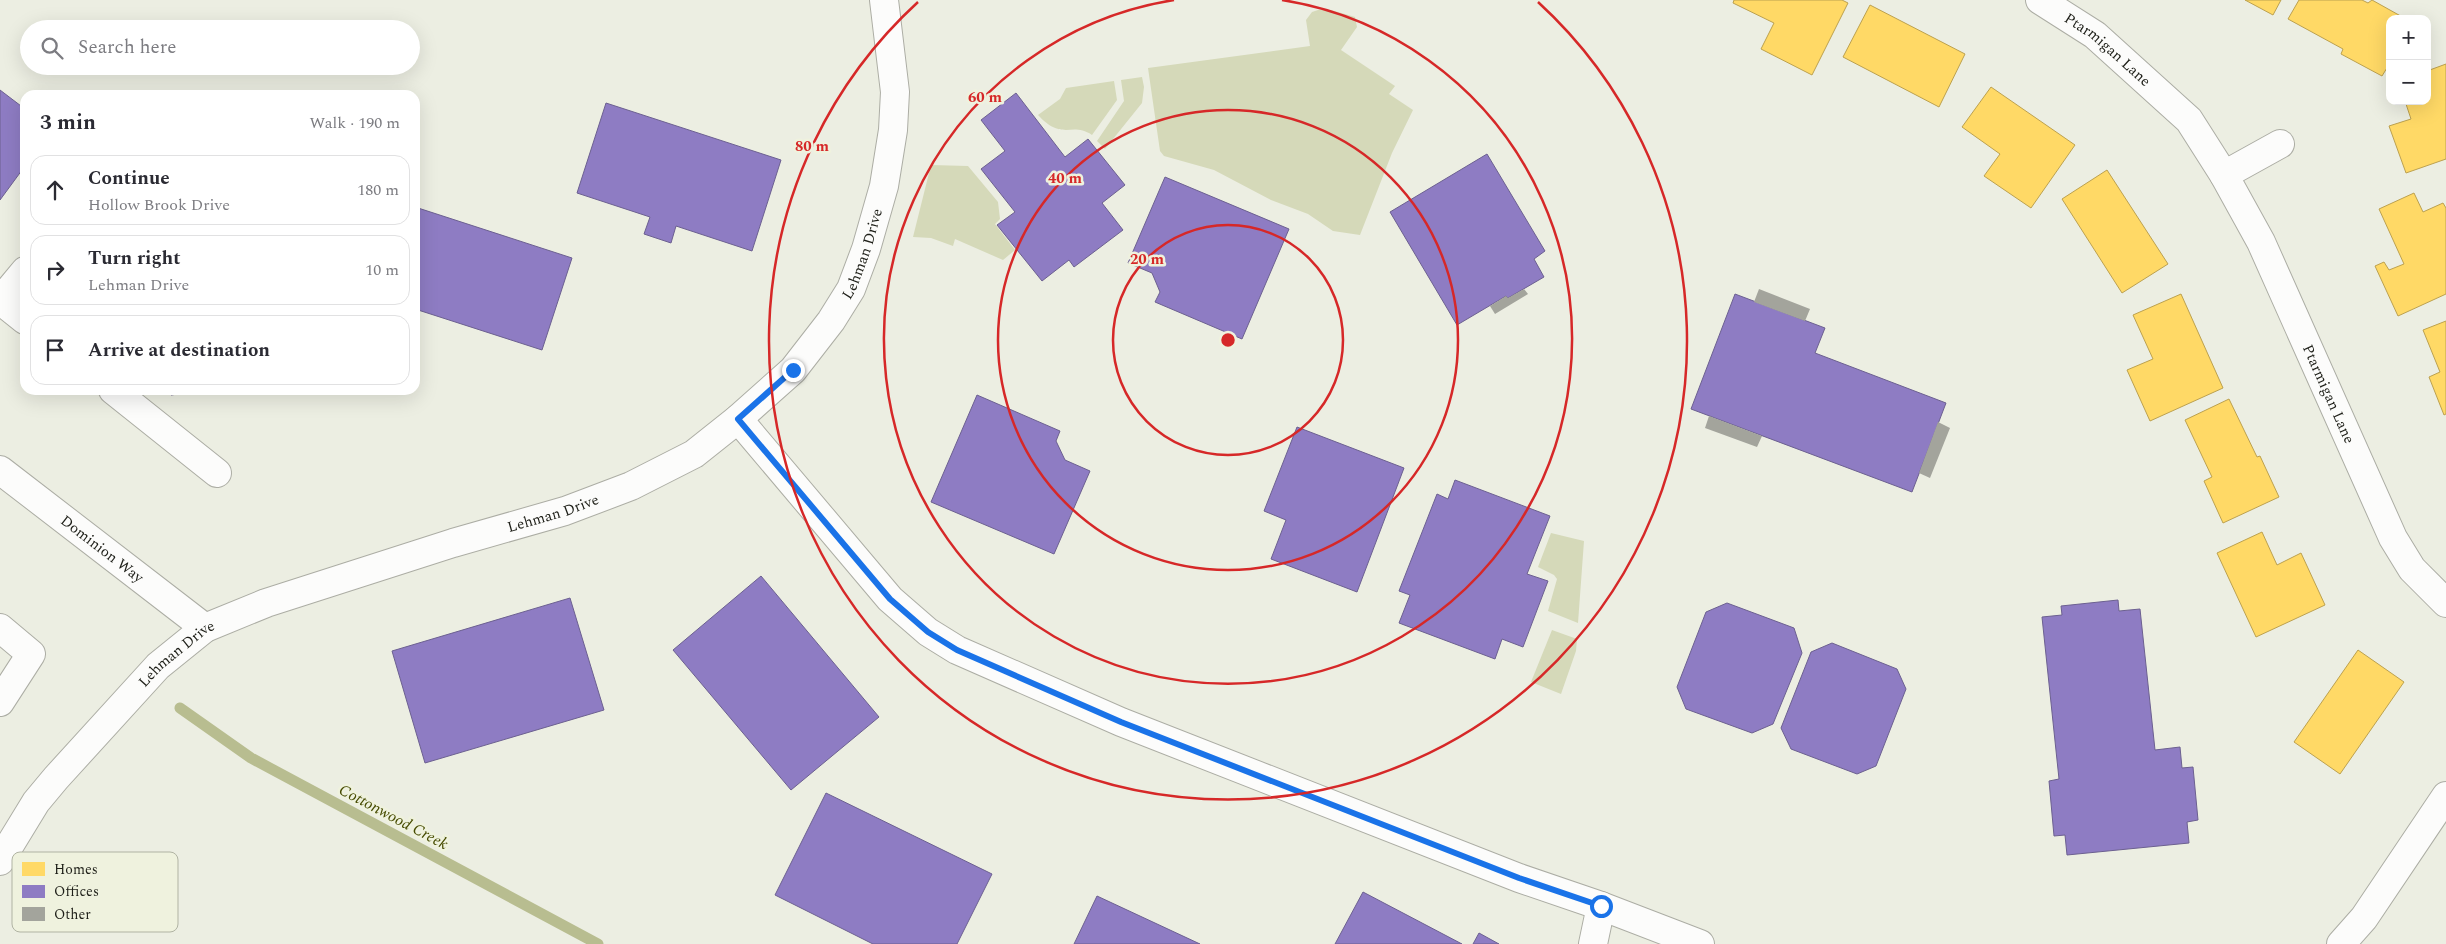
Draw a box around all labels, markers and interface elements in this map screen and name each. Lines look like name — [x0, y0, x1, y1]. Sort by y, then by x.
street label: Ptarmigan Lane — [2060, 7, 2156, 92]
map controls — [2386, 15, 2431, 105]
button: + — [2386, 15, 2431, 60]
search box — [20, 20, 420, 75]
text: Search here — [78, 33, 177, 62]
icon: search — [38, 34, 66, 62]
button: − — [2386, 60, 2431, 105]
text: 60 m — [968, 86, 1003, 109]
text: 3 min — [40, 107, 96, 139]
text: Walk · 190 m — [309, 111, 400, 135]
text: 80 m — [795, 135, 830, 158]
text: Continue — [88, 164, 170, 193]
text: 40 m — [1048, 167, 1083, 190]
icon: ahead — [41, 176, 69, 204]
text: 180 m — [357, 178, 399, 202]
text: Hollow Brook Drive — [88, 193, 230, 217]
street label: Lehman Drive — [836, 206, 889, 304]
text: Turn right — [88, 244, 181, 273]
text: 20 m — [1130, 248, 1165, 271]
icon: right — [41, 256, 69, 284]
text: 10 m — [365, 258, 399, 282]
text: Lehman Drive — [88, 273, 189, 297]
centre of rings — [1219, 331, 1237, 349]
icon: arrive — [41, 336, 69, 364]
text: Arrive at destination — [88, 336, 270, 365]
street label: Ptarmigan Lane — [2296, 341, 2360, 447]
route end — [782, 359, 805, 382]
street label: Lehman Drive — [505, 488, 602, 539]
street label: Dominion Way — [55, 509, 149, 589]
street label: Lehman Drive — [133, 614, 218, 693]
water label: Cottonwood Creek — [334, 778, 453, 856]
legend — [12, 852, 178, 932]
text: Homes — [54, 859, 98, 880]
text: Offices — [54, 881, 99, 902]
route start — [1590, 895, 1613, 918]
text: Other — [54, 904, 91, 925]

